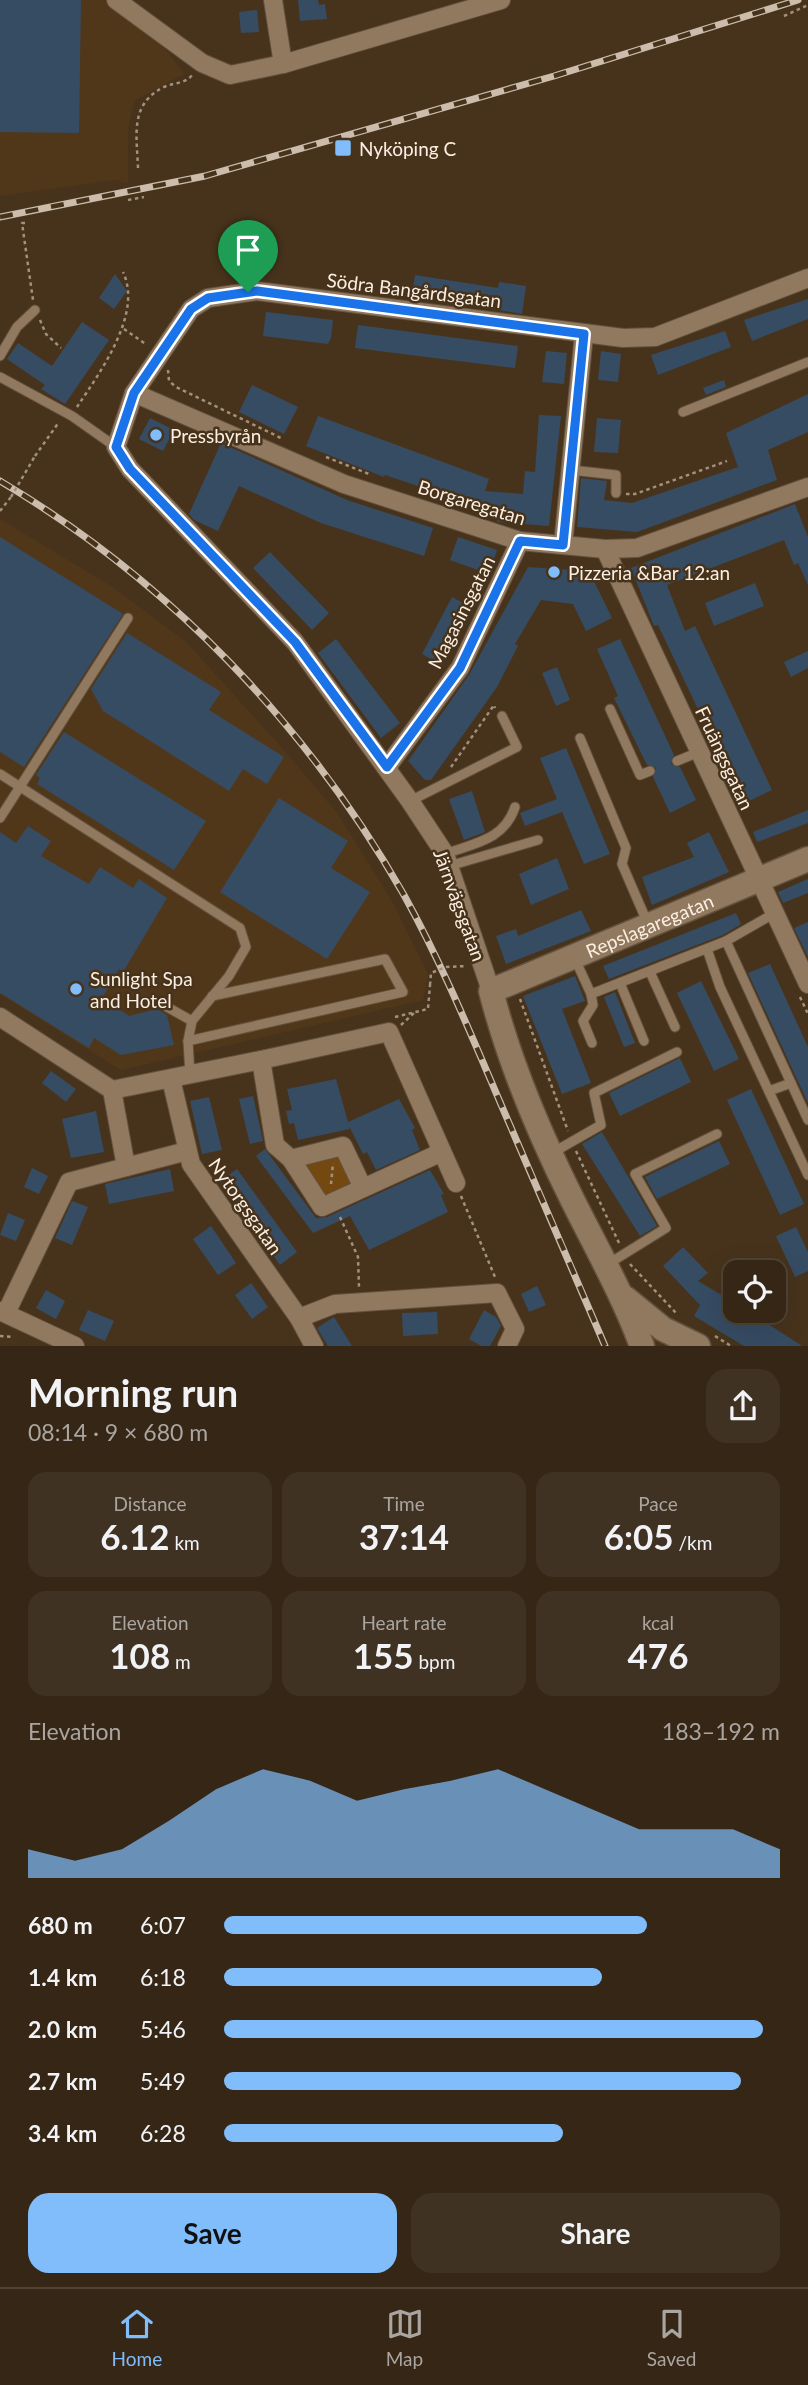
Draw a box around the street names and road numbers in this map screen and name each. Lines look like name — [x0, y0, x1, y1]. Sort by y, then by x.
street label: Södra Bangårdsgatan — [325, 268, 503, 312]
street label: Borgaregatan — [415, 475, 529, 529]
street label: Magasinsgatan — [423, 552, 499, 672]
street label: Fruängsgatan — [691, 703, 759, 813]
street label: Järnvägsgatan — [429, 846, 491, 964]
street label: Repslagaregatan — [582, 888, 717, 962]
street label: Nytorgsgatan — [204, 1153, 288, 1259]

